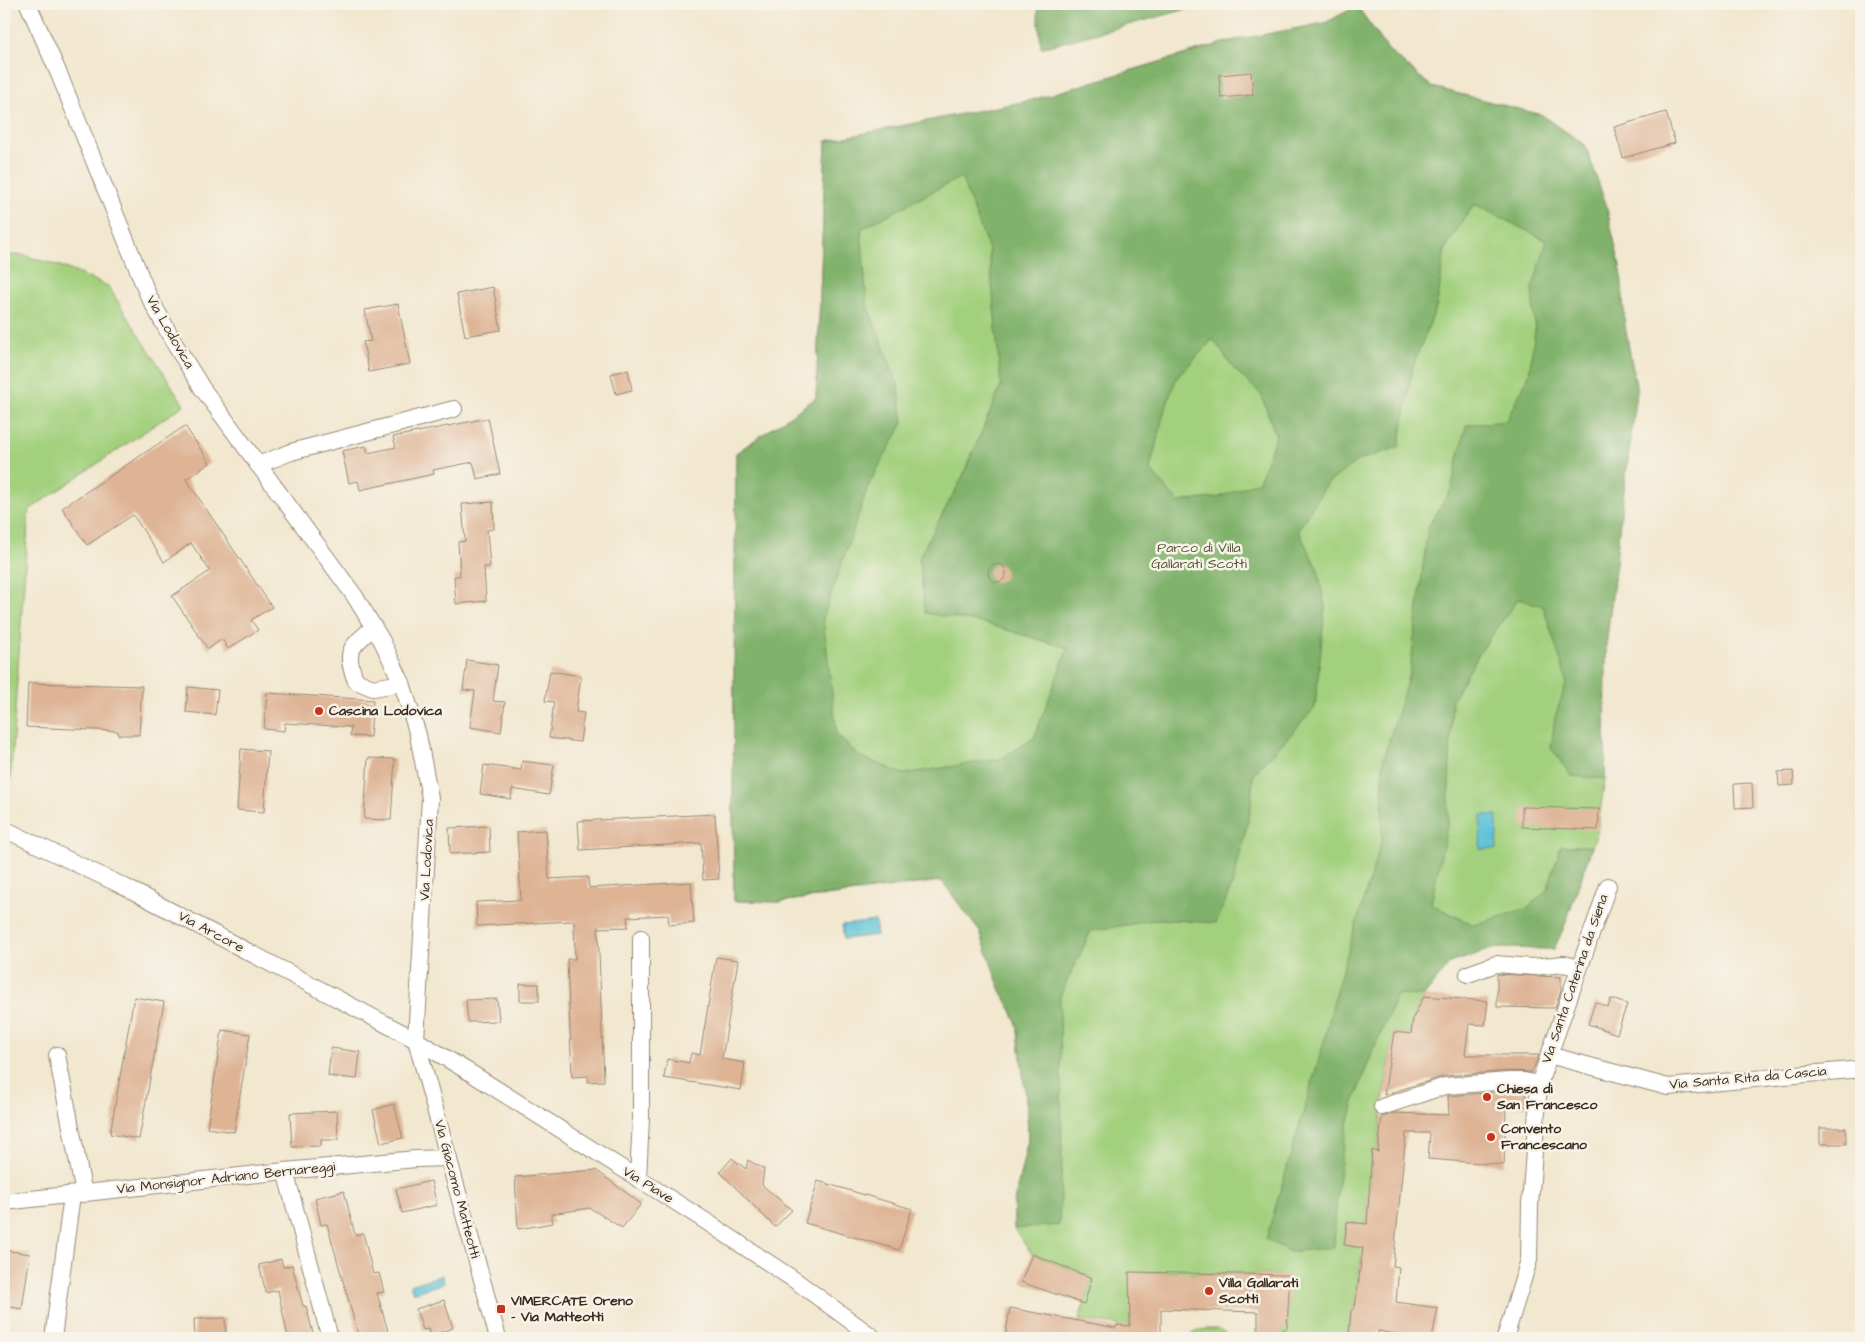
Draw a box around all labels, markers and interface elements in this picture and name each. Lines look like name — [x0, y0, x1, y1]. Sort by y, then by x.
street label: Via Lodovica — [141, 292, 199, 372]
park label: Parco di Villa Gallarati Scotti — [1151, 538, 1247, 574]
place label: Cascina Lodovica — [329, 701, 443, 721]
marker: Cascina Lodovica — [313, 705, 325, 717]
street label: Via Lodovica — [415, 819, 439, 901]
street label: Via Santa Caterina da Siena — [1537, 892, 1613, 1066]
street label: Via Arcore — [174, 906, 248, 958]
street label: Via Santa Rita da Cascia — [1669, 1061, 1827, 1095]
place label: Chiesa di San Francesco — [1496, 1079, 1598, 1115]
marker: Chiesa di San Francesco — [1481, 1091, 1493, 1103]
street label: Via Giacomo Matteotti — [429, 1118, 485, 1260]
place label: Convento Francescano — [1501, 1119, 1587, 1155]
marker: Convento Francescano — [1485, 1131, 1497, 1143]
street label: Via Monsignor Adriano Bernareggi — [116, 1157, 336, 1199]
street label: Via Piave — [619, 1162, 678, 1209]
place label: Villa Gallarati Scotti — [1218, 1273, 1299, 1309]
marker: Villa Gallarati Scotti — [1203, 1285, 1215, 1297]
place label: VIMERCATE Oreno - Via Matteotti — [510, 1291, 633, 1327]
marker: VIMERCATE Oreno - Via Matteotti — [495, 1303, 507, 1315]

